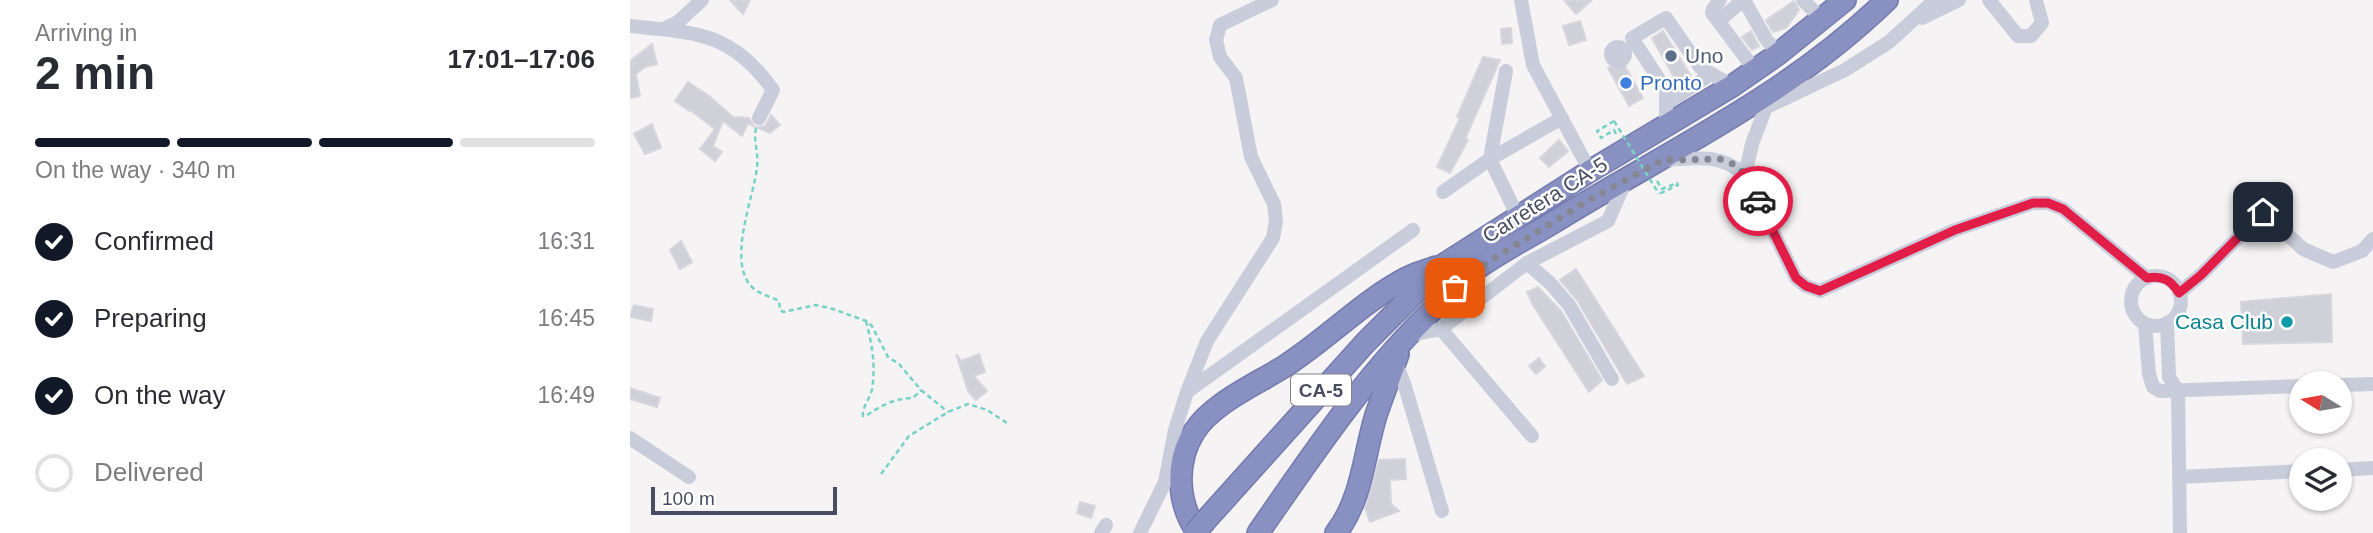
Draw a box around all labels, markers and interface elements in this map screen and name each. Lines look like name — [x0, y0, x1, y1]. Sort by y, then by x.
text: Arriving in — [35, 20, 137, 46]
text: 17:01–17:06 — [448, 44, 595, 74]
place label: Uno — [1685, 44, 1724, 67]
text: 2 min — [35, 47, 155, 99]
marker: Uno — [1663, 48, 1679, 64]
place label: Pronto — [1640, 71, 1702, 94]
marker: Pronto — [1618, 75, 1634, 91]
street label: Carretera CA-5 — [1478, 152, 1611, 247]
text: On the way · 340 m — [35, 157, 236, 183]
courier — [1723, 166, 1793, 236]
icon: car — [1739, 182, 1777, 220]
pin — [2233, 182, 2293, 242]
icon: home — [2244, 193, 2282, 231]
icon: check — [35, 223, 73, 261]
text: Confirmed — [94, 226, 214, 256]
text: 16:31 — [537, 228, 595, 254]
pin — [1425, 258, 1485, 318]
icon: bag — [1436, 269, 1474, 307]
icon: check — [35, 300, 73, 338]
text: Preparing — [94, 303, 207, 333]
text: 16:45 — [537, 305, 595, 331]
place label: Casa Club — [2175, 310, 2273, 333]
marker: Casa Club — [2279, 314, 2295, 330]
north arrow — [2289, 371, 2352, 434]
map controls — [2289, 371, 2352, 511]
road number: CA-5 — [1291, 374, 1351, 406]
icon: check — [35, 377, 73, 415]
text: On the way — [94, 380, 226, 410]
text: 16:49 — [537, 382, 595, 408]
button: layers — [2289, 448, 2352, 511]
text: Delivered — [94, 457, 204, 487]
scale bar — [651, 484, 836, 516]
text: 100 m — [662, 488, 715, 509]

